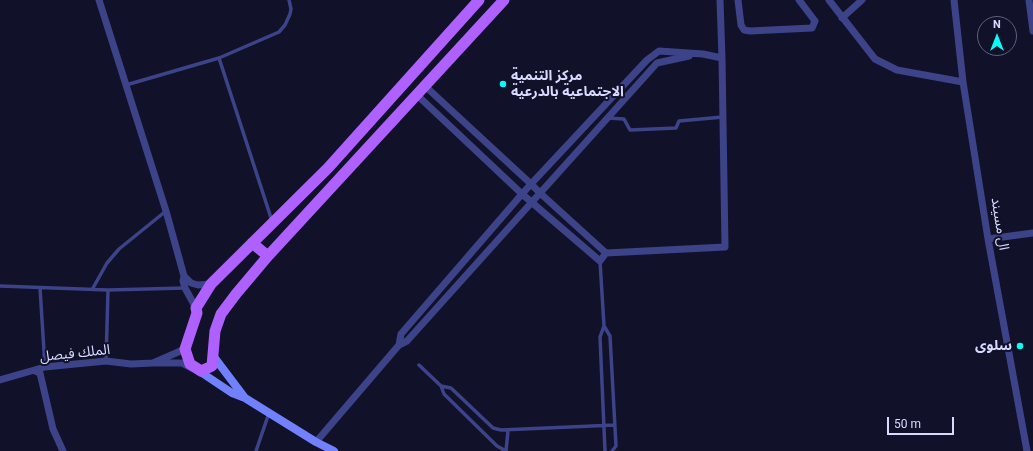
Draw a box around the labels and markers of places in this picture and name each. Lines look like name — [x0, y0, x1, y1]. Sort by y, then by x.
place label: مركز التنمية الاجتماعية بالدرعية — [511, 68, 624, 100]
marker: مركز التنمية الاجتماعية بالدرعية — [498, 79, 508, 89]
place label: سلوى — [975, 338, 1012, 354]
marker: سلوى — [1015, 341, 1025, 351]

